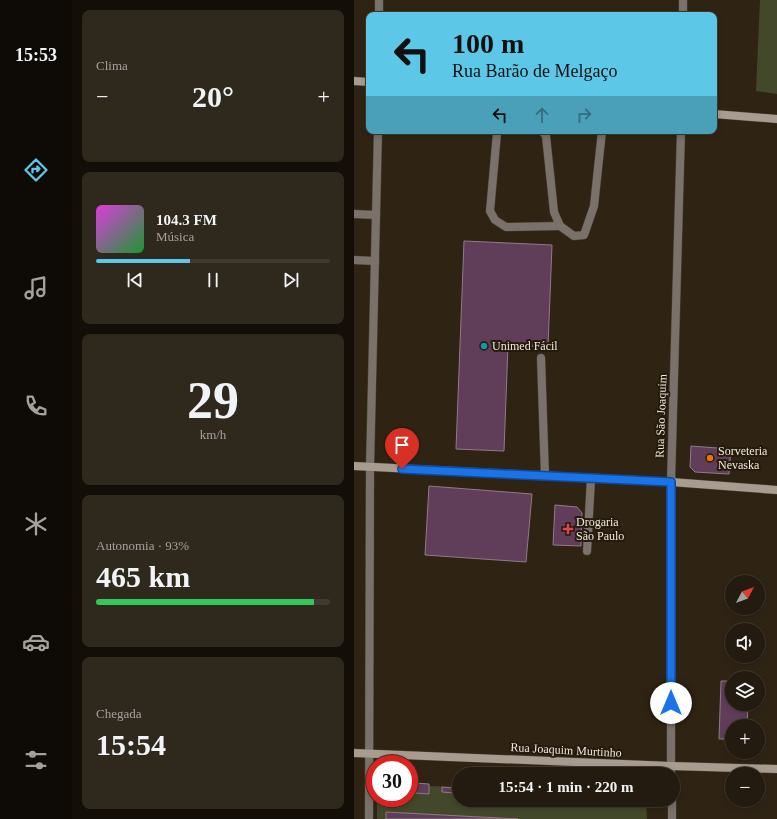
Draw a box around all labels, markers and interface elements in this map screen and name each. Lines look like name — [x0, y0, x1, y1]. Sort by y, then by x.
icon: left — [386, 28, 438, 80]
text: 100 m — [452, 28, 524, 59]
text: 15:53 — [15, 45, 57, 65]
text: Clima — [96, 58, 128, 73]
text: Rua Barão de Melgaço — [452, 61, 617, 81]
text: 20° — [192, 80, 234, 113]
text: − — [96, 84, 108, 109]
text: + — [318, 84, 330, 109]
icon: left — [489, 104, 511, 126]
icon: ahead — [531, 104, 553, 126]
icon: right — [573, 104, 595, 126]
icon: directions — [22, 156, 50, 184]
text: 104.3 FM — [156, 212, 217, 228]
text: Música — [156, 229, 194, 244]
icon: previous — [124, 269, 146, 291]
icon: pause — [202, 269, 224, 291]
icon: next — [280, 269, 302, 291]
icon: music — [22, 274, 50, 302]
place label: Unimed Fácil — [492, 339, 558, 353]
marker: Unimed Fácil — [479, 341, 489, 351]
text: 29 — [187, 372, 239, 429]
street label: Rua São Joaquim — [653, 373, 669, 458]
icon: phone — [22, 392, 50, 420]
text: km/h — [200, 427, 226, 442]
pin — [385, 428, 419, 469]
icon: arrive — [391, 434, 413, 456]
place label: Sorveteria Nevaska — [718, 444, 768, 472]
marker: Sorveteria Nevaska — [705, 453, 715, 463]
icon: climate — [22, 510, 50, 538]
place label: Drogaria São Paulo — [576, 515, 624, 543]
marker: Drogaria São Paulo — [563, 524, 573, 534]
text: Autonomia · 93% — [96, 538, 189, 553]
text: 465 km — [96, 560, 190, 593]
north arrow — [725, 575, 765, 615]
map controls — [725, 575, 765, 807]
button: sound — [725, 623, 765, 663]
icon: car — [22, 628, 50, 656]
button: layers — [725, 671, 765, 711]
position arrow — [650, 682, 692, 724]
text: Chegada — [96, 706, 141, 721]
button: + — [725, 719, 765, 759]
text: 15:54 — [96, 728, 166, 761]
street label: Rua Joaquim Murtinho — [510, 740, 622, 760]
icon: filters — [22, 746, 50, 774]
speed limit sign: 30 — [366, 755, 418, 807]
button: − — [725, 767, 765, 807]
text: 15:54 · 1 min · 220 m — [499, 779, 634, 795]

